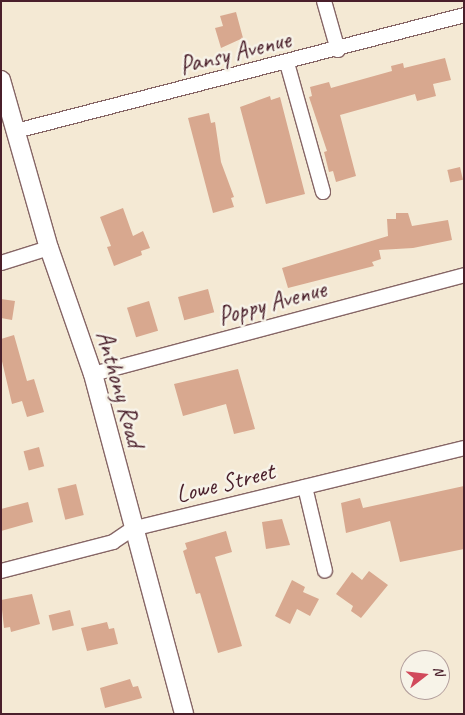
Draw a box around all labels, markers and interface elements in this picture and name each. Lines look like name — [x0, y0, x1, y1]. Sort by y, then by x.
street label: Pansy Avenue — [176, 25, 294, 81]
street label: Poppy Avenue — [215, 274, 329, 332]
street label: Anthony Road — [89, 327, 151, 451]
street label: Lowe Street — [172, 456, 278, 510]
north arrow — [400, 650, 450, 700]
text: N — [430, 664, 448, 678]

